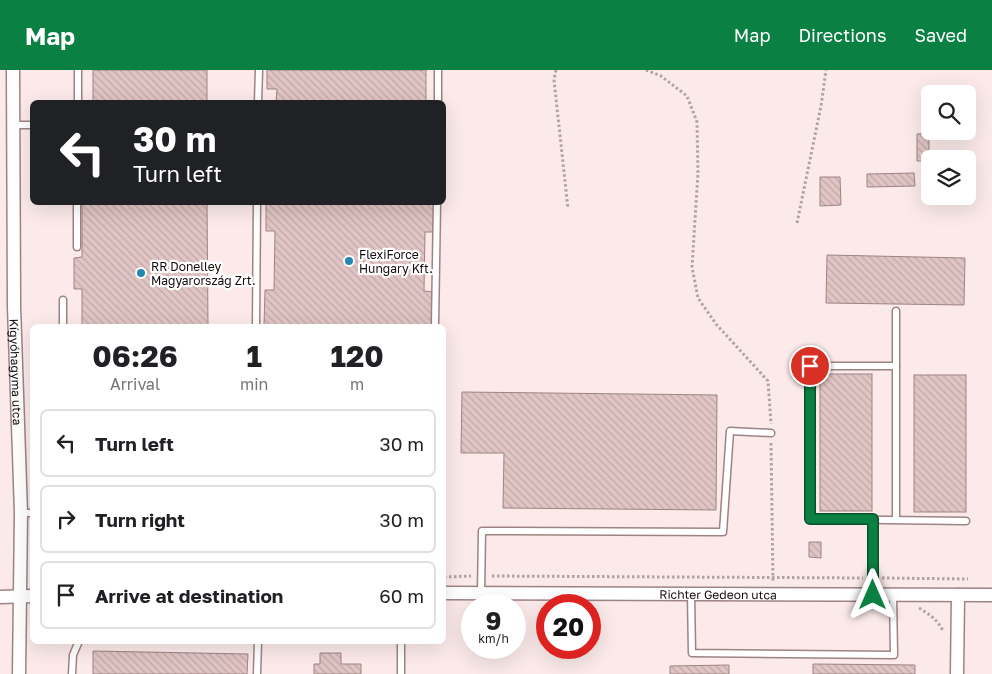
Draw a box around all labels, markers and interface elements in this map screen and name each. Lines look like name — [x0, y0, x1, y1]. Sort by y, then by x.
text: Map — [25, 21, 75, 50]
text: Map — [734, 24, 770, 46]
text: Directions — [798, 24, 886, 46]
text: Saved — [914, 24, 967, 46]
map controls — [921, 85, 976, 205]
button: search — [921, 85, 976, 140]
text: 30 m — [133, 118, 216, 160]
icon: left — [50, 120, 115, 185]
button: layers — [921, 150, 976, 205]
text: Turn left — [133, 160, 222, 187]
place label: FlexiForce Hungary Kft. — [359, 247, 433, 276]
marker: FlexiForce Hungary Kft. — [343, 255, 355, 267]
place label: RR Donelley Magyarország Zrt. — [151, 259, 256, 288]
marker: RR Donelley Magyarország Zrt. — [135, 267, 147, 279]
street label: Kígyóhagyma utca — [7, 318, 26, 426]
text: 06:26 — [92, 338, 178, 374]
text: 1 — [246, 338, 262, 374]
text: 120 — [331, 338, 384, 374]
pin — [789, 345, 831, 387]
icon: arrive — [796, 352, 824, 380]
text: Arrival — [110, 374, 160, 394]
text: min — [240, 374, 268, 394]
text: m — [350, 374, 364, 394]
icon: left — [52, 429, 80, 457]
text: Turn left — [95, 432, 174, 455]
text: 30 m — [380, 432, 424, 455]
icon: right — [52, 505, 80, 533]
text: Turn right — [95, 508, 185, 531]
text: 30 m — [380, 508, 424, 531]
position arrow — [846, 568, 898, 620]
icon: arrive — [52, 581, 80, 609]
text: Arrive at destination — [95, 584, 283, 607]
text: 60 m — [379, 584, 424, 607]
street label: Richter Gedeon utca — [659, 586, 777, 602]
speed limit sign: 20 — [536, 594, 601, 659]
text: 9 — [486, 605, 501, 636]
text: km/h — [478, 631, 509, 646]

